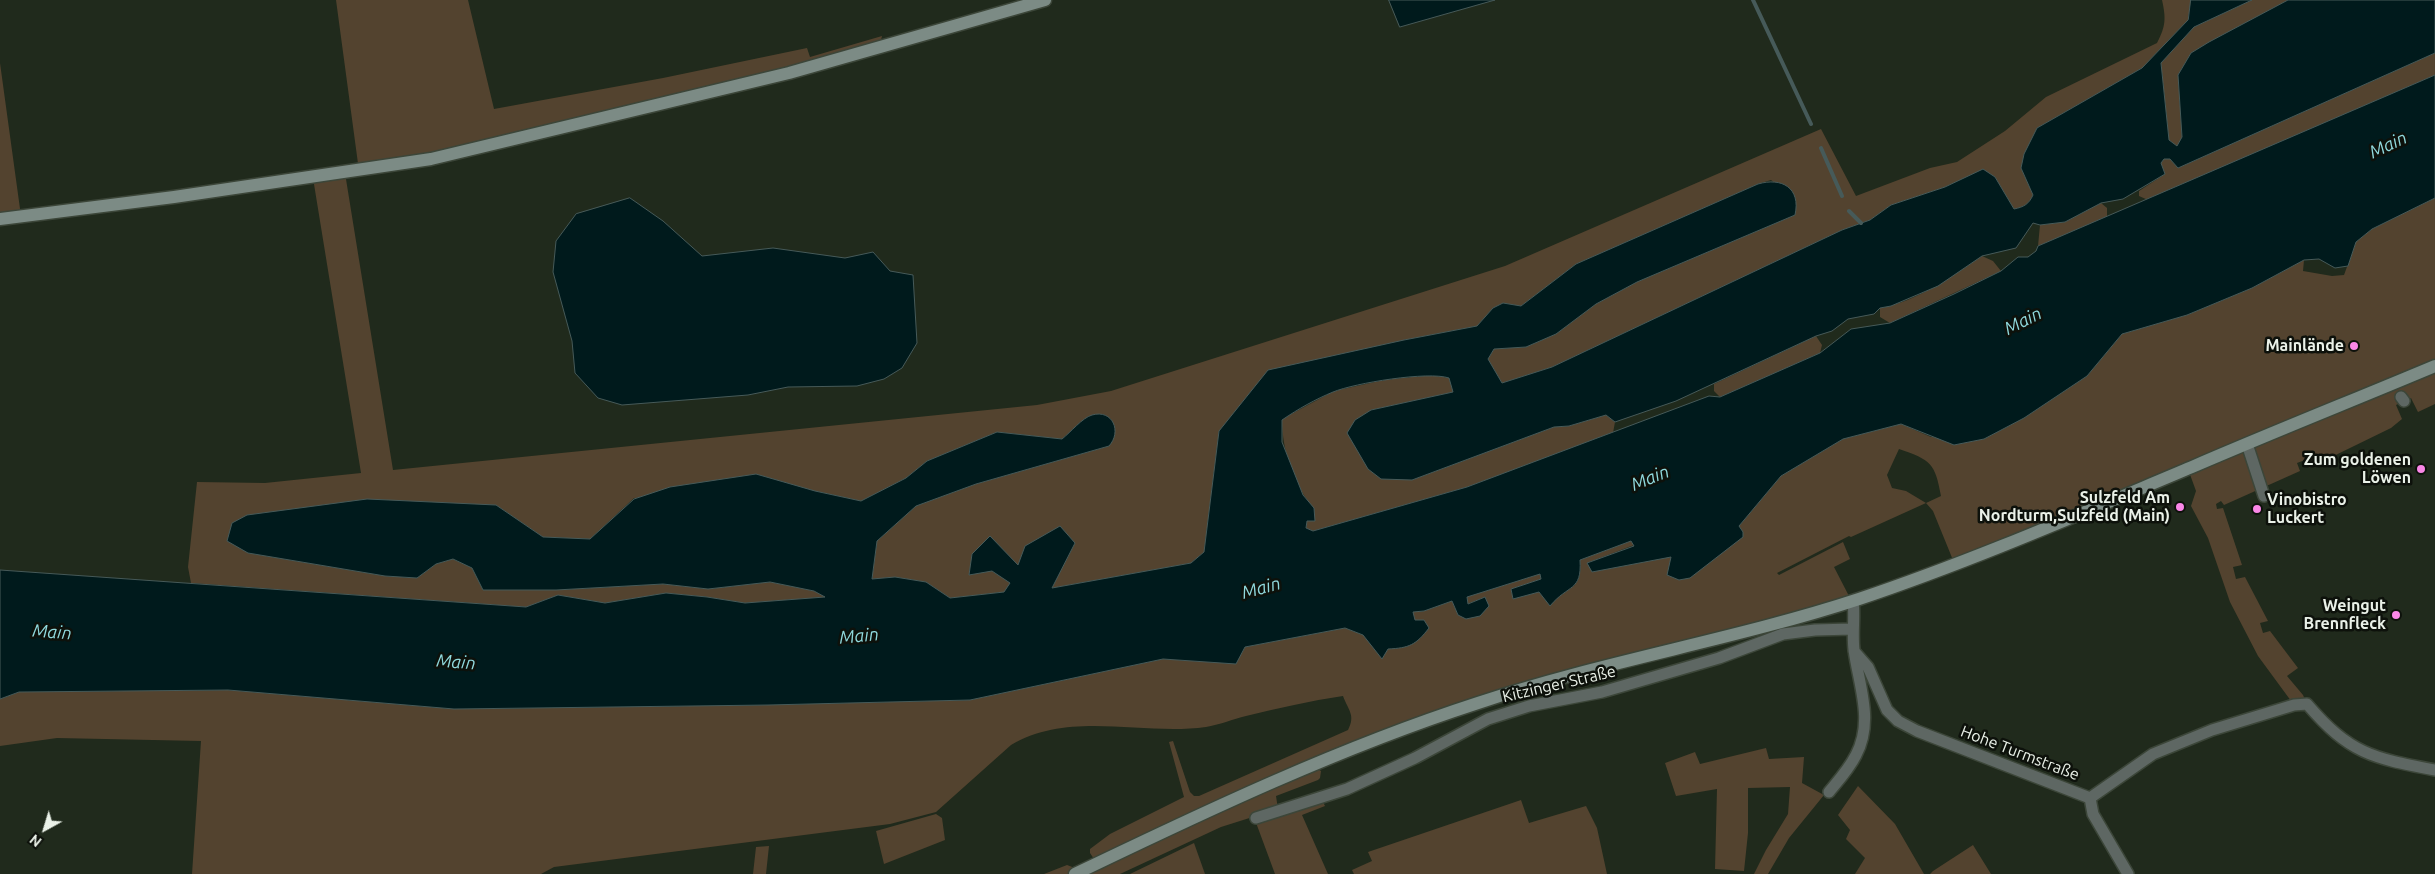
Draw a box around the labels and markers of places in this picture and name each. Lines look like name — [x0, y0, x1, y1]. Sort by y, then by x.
place label: Mainlände — [2265, 336, 2344, 356]
marker: Mainlände — [2348, 340, 2360, 352]
place label: Zum goldenen Löwen — [2304, 450, 2411, 488]
marker: Zum goldenen Löwen — [2415, 463, 2427, 475]
place label: Sulzfeld Am Nordturm,Sulzfeld (Main) — [1979, 488, 2170, 526]
place label: Vinobistro Luckert — [2267, 490, 2347, 528]
marker: Sulzfeld Am Nordturm,Sulzfeld (Main) — [2174, 501, 2186, 513]
marker: Vinobistro Luckert — [2251, 503, 2263, 515]
place label: Weingut Brennfleck — [2304, 596, 2386, 634]
marker: Weingut Brennfleck — [2390, 609, 2402, 621]

